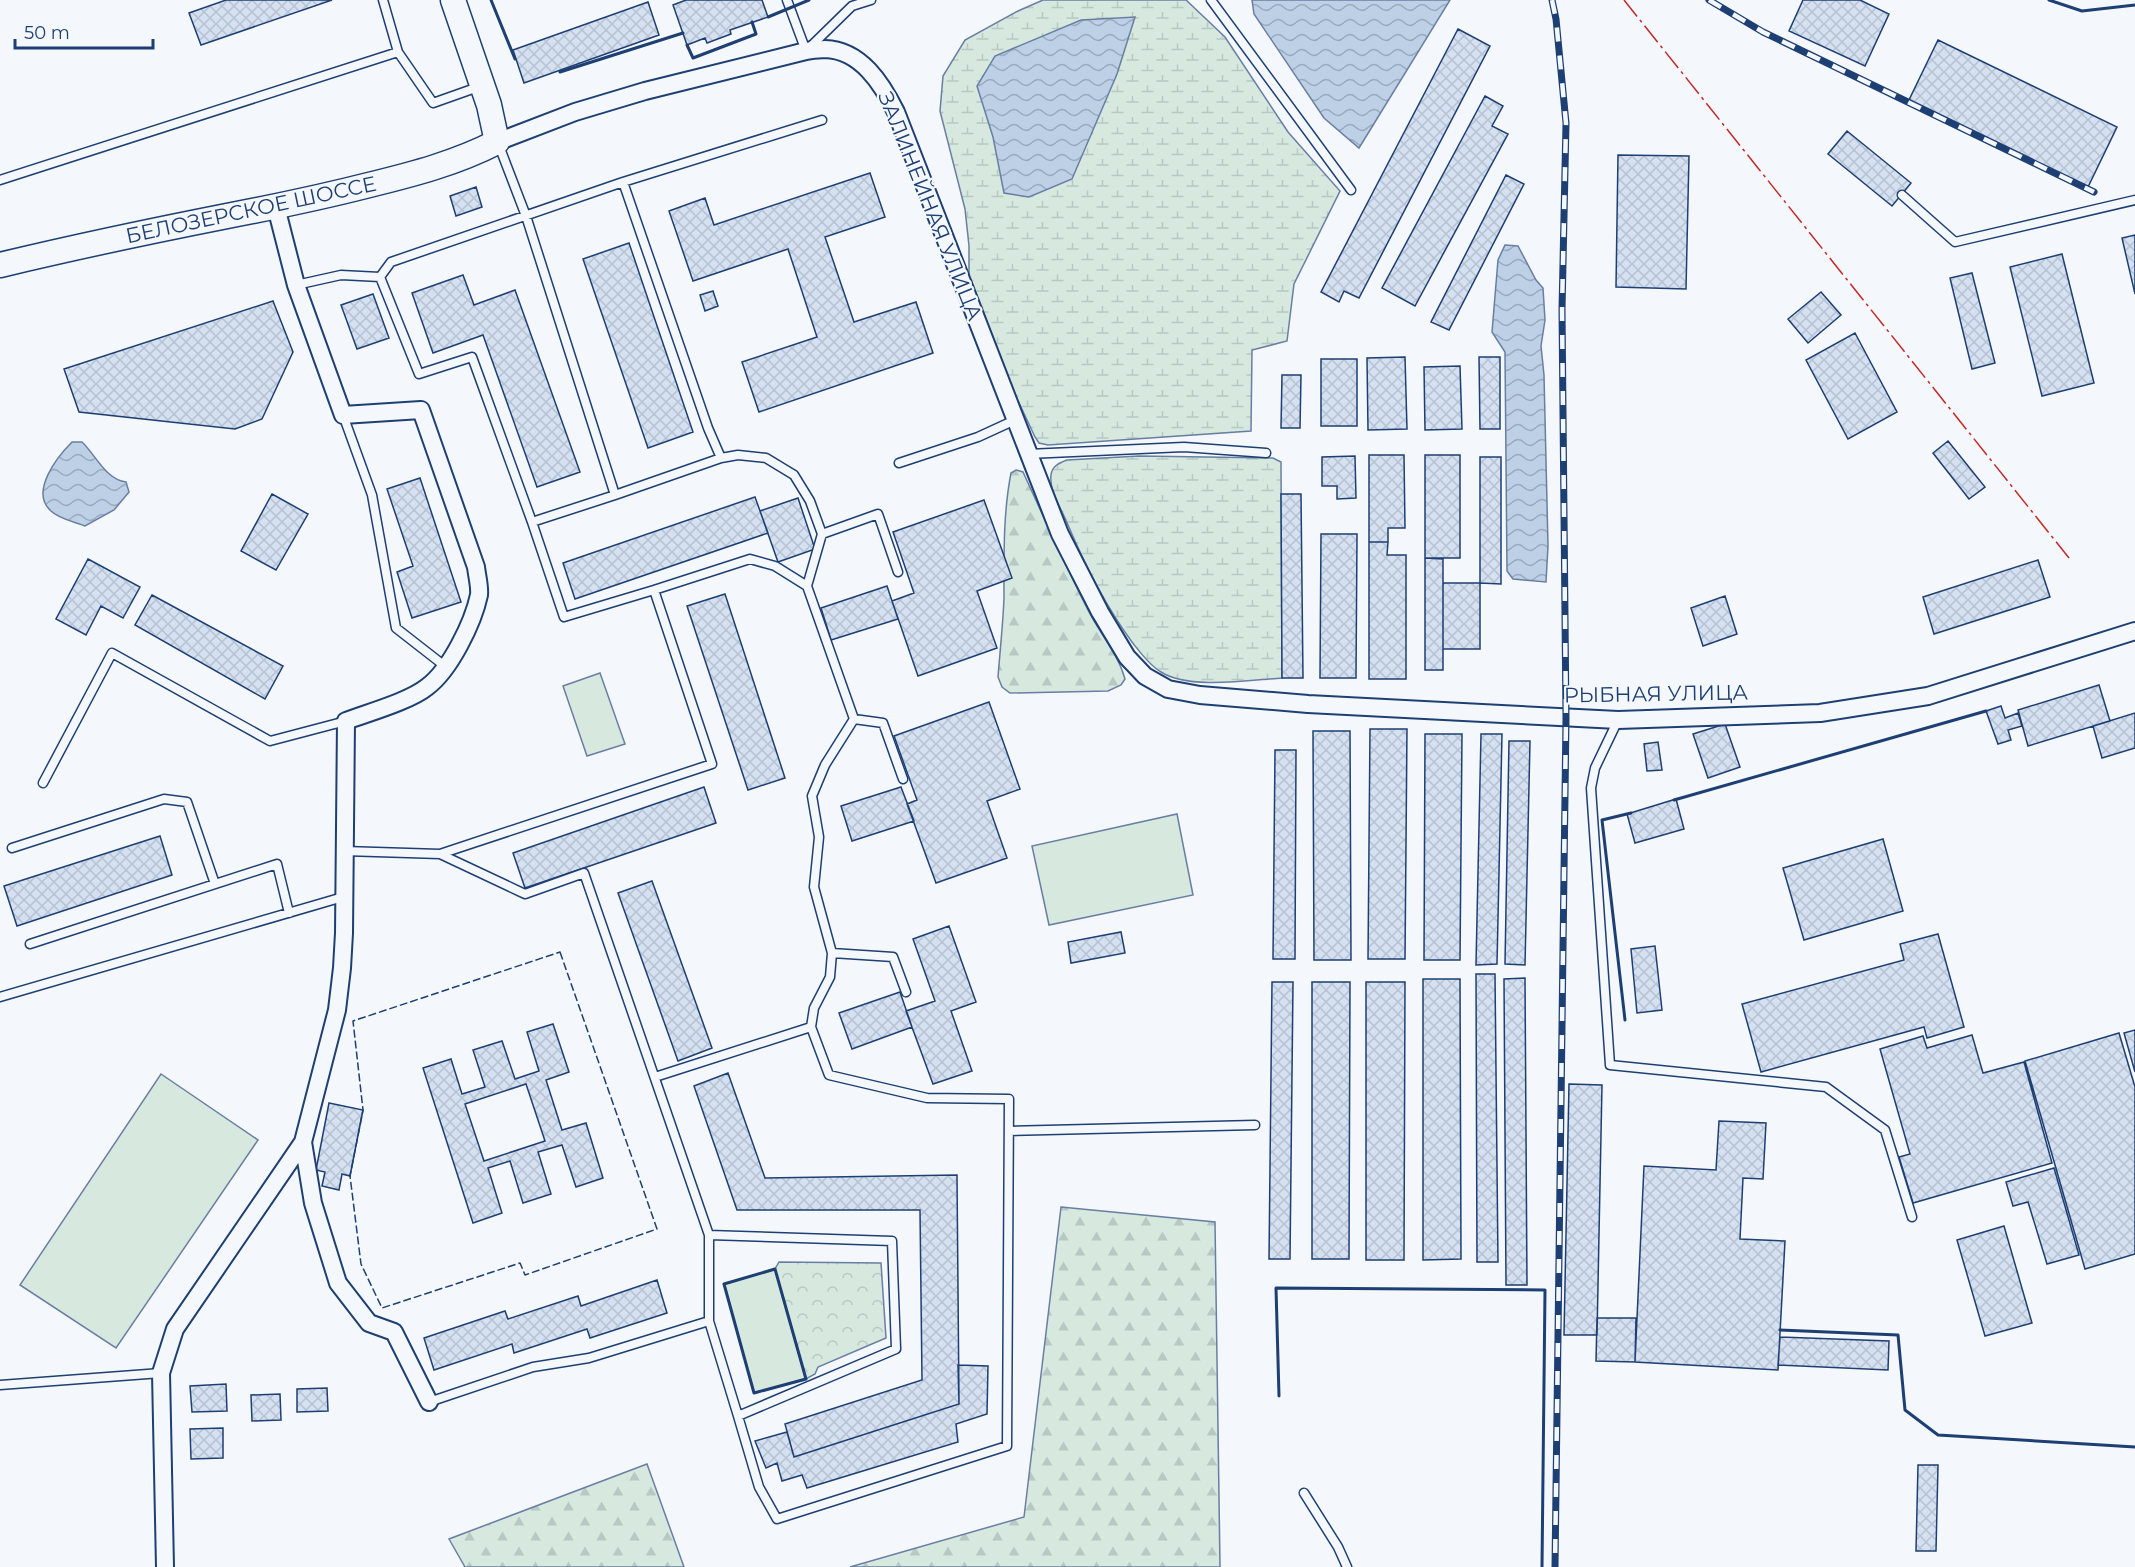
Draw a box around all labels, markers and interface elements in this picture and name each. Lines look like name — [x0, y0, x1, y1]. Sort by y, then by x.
scale bar — [15, 12, 153, 50]
text: 50 m — [24, 22, 70, 44]
street label: ЗАЛИНЕЙНАЯ УЛИЦА — [873, 88, 988, 324]
street label: БЕЛОЗЕРСКОЕ ШОССЕ — [123, 171, 378, 248]
street label: РЫБНАЯ УЛИЦА — [1564, 679, 1749, 708]

